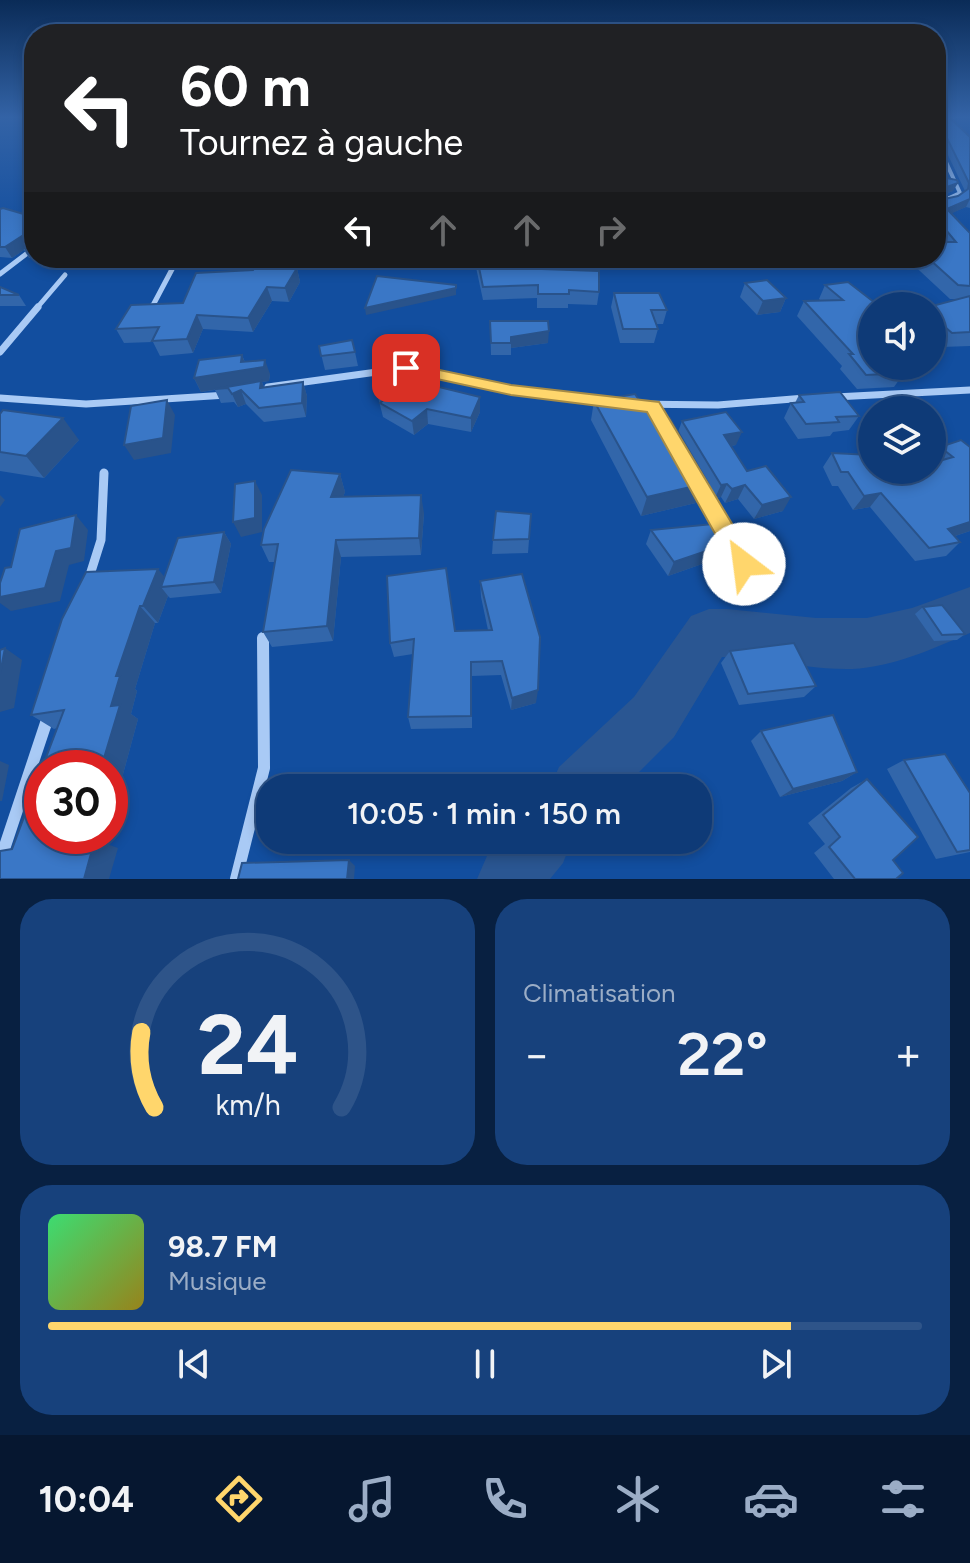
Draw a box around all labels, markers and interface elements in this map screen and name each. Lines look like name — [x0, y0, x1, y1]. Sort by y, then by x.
text: 60 m — [180, 53, 311, 120]
icon: left — [48, 56, 152, 160]
text: Tournez à gauche — [180, 121, 463, 164]
icon: left — [337, 208, 381, 252]
icon: ahead — [421, 208, 465, 252]
icon: ahead — [505, 208, 549, 252]
icon: right — [589, 208, 633, 252]
map controls — [858, 292, 946, 484]
button: sound — [858, 292, 946, 380]
pin — [372, 334, 440, 402]
icon: arrive — [384, 346, 428, 390]
button: layers — [858, 396, 946, 484]
position arrow — [702, 522, 786, 606]
speed limit sign: 30 — [24, 750, 128, 854]
text: 10:05 · 1 min · 150 m — [347, 795, 621, 832]
text: Climatisation — [523, 977, 676, 1009]
text: 24 — [197, 995, 298, 1095]
text: 22° — [677, 1018, 768, 1090]
text: − — [523, 1028, 550, 1081]
text: + — [895, 1028, 922, 1081]
text: km/h — [215, 1088, 280, 1122]
text: 98.7 FM — [168, 1228, 277, 1265]
text: Musique — [168, 1265, 266, 1297]
icon: previous — [172, 1342, 216, 1386]
icon: pause — [463, 1342, 507, 1386]
icon: next — [754, 1342, 798, 1386]
icon: directions — [211, 1471, 267, 1527]
icon: music — [344, 1471, 400, 1527]
icon: phone — [477, 1471, 533, 1527]
icon: climate — [610, 1471, 666, 1527]
icon: car — [743, 1471, 799, 1527]
icon: filters — [875, 1471, 931, 1527]
text: 10:04 — [38, 1478, 134, 1521]

